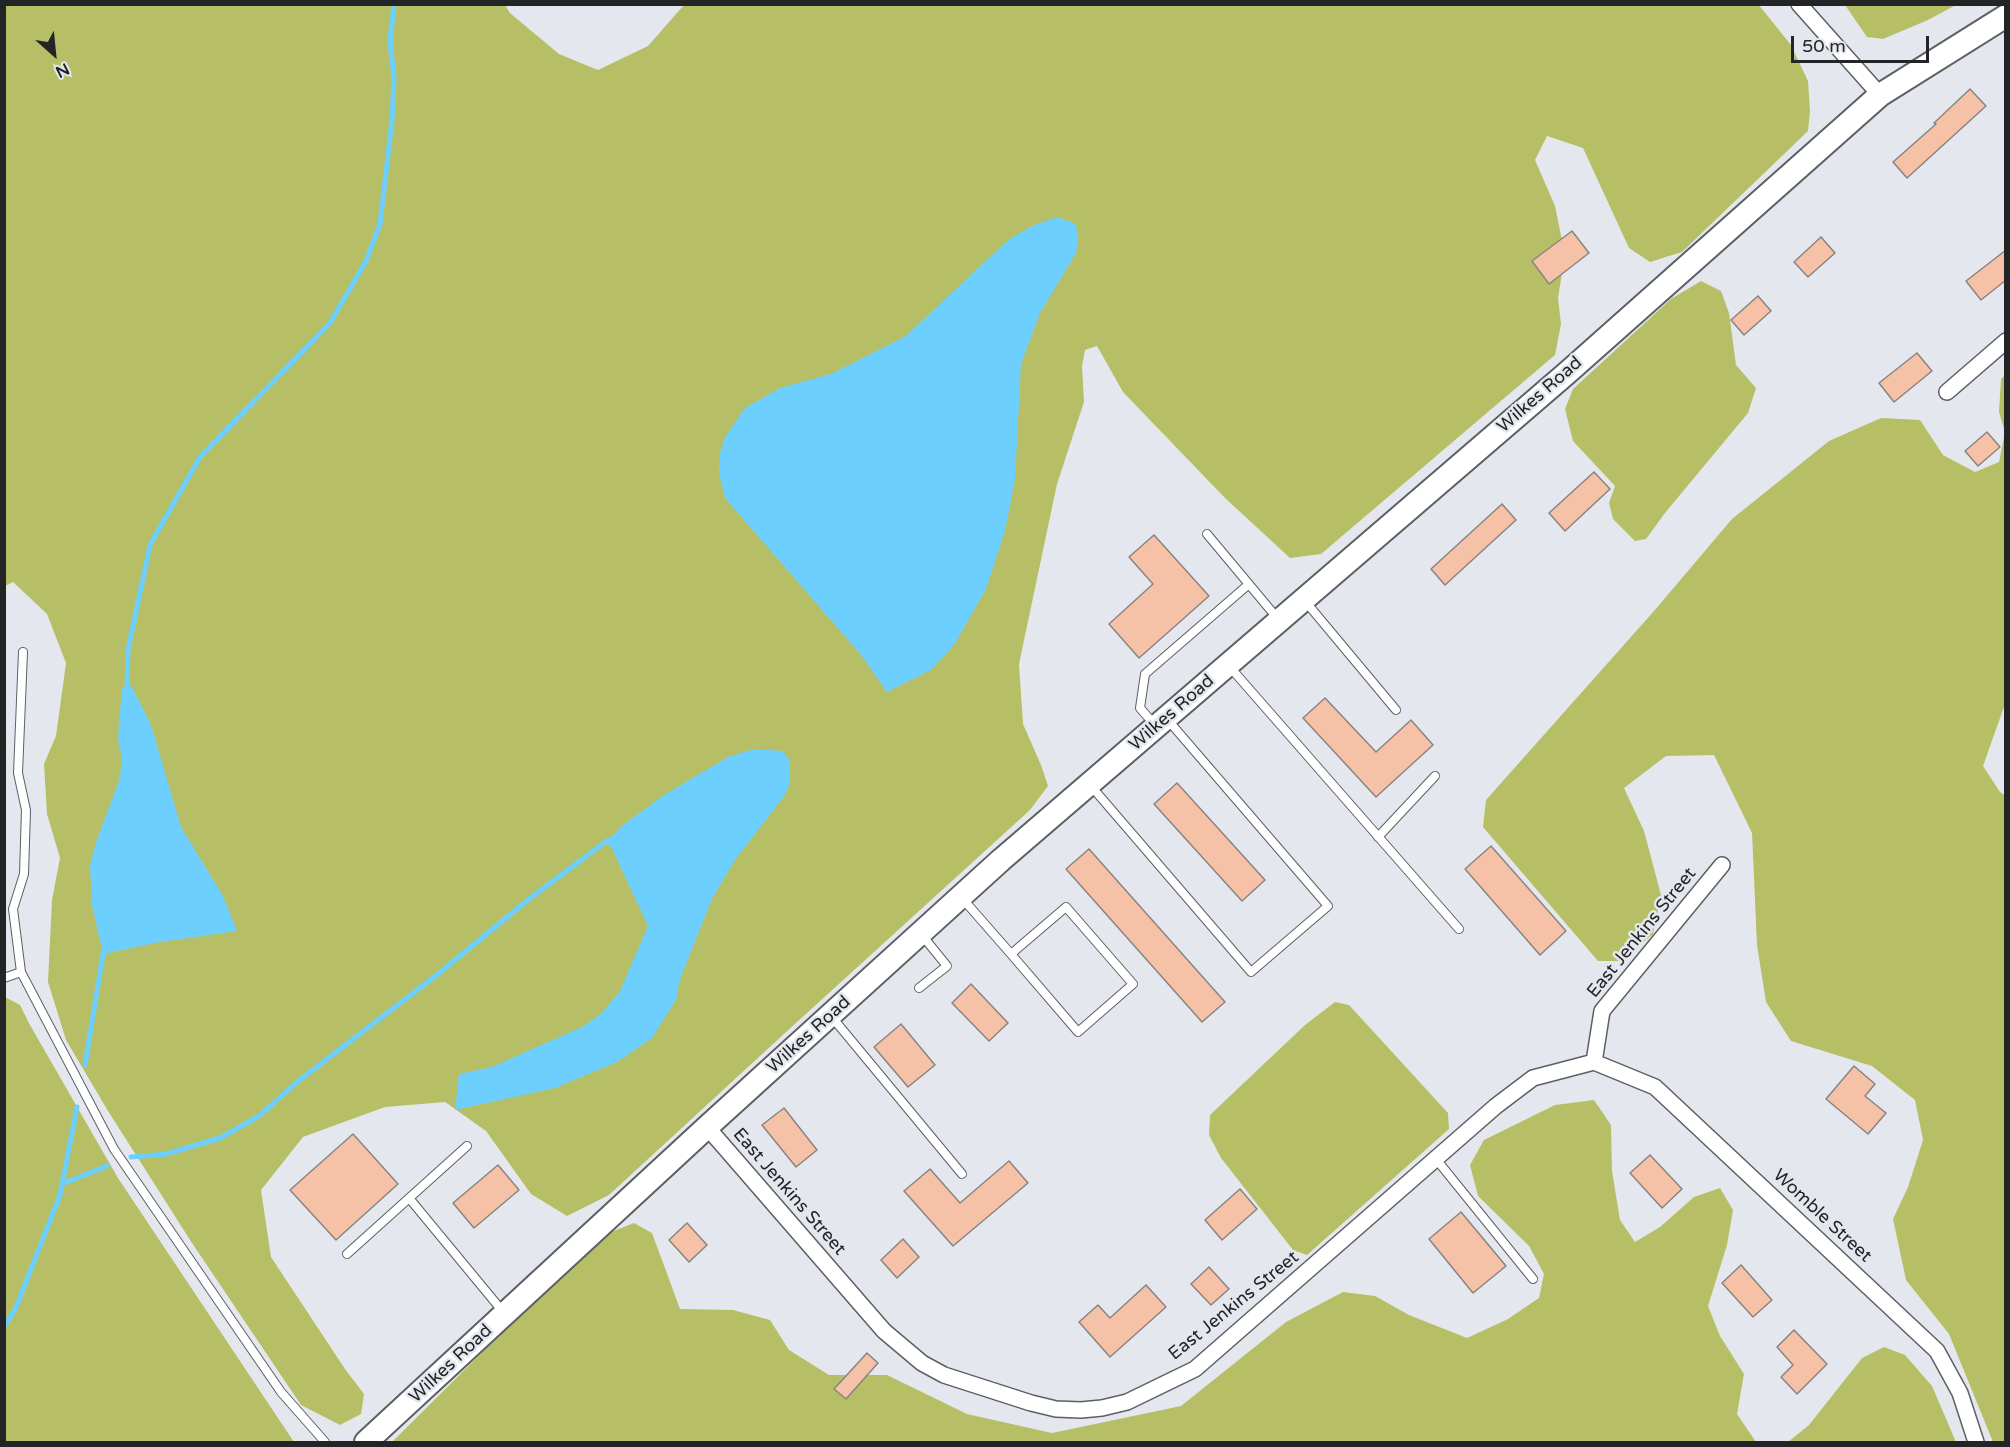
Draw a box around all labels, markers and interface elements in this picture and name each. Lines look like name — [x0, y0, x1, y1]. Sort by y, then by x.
north arrow — [24, 24, 84, 84]
scale bar — [1794, 24, 1932, 62]
text: 50 m — [1802, 35, 1846, 57]
text: N — [52, 58, 72, 82]
street label: Wilkes Road — [1493, 352, 1587, 438]
street label: Wilkes Road — [1125, 670, 1219, 756]
street label: East Jenkins Street — [1583, 864, 1701, 1002]
street label: Wilkes Road — [763, 992, 855, 1078]
street label: East Jenkins Street — [728, 1124, 850, 1260]
street label: Womble Street — [1768, 1165, 1876, 1267]
street label: East Jenkins Street — [1165, 1247, 1303, 1365]
street label: Wilkes Road — [405, 1320, 497, 1408]

